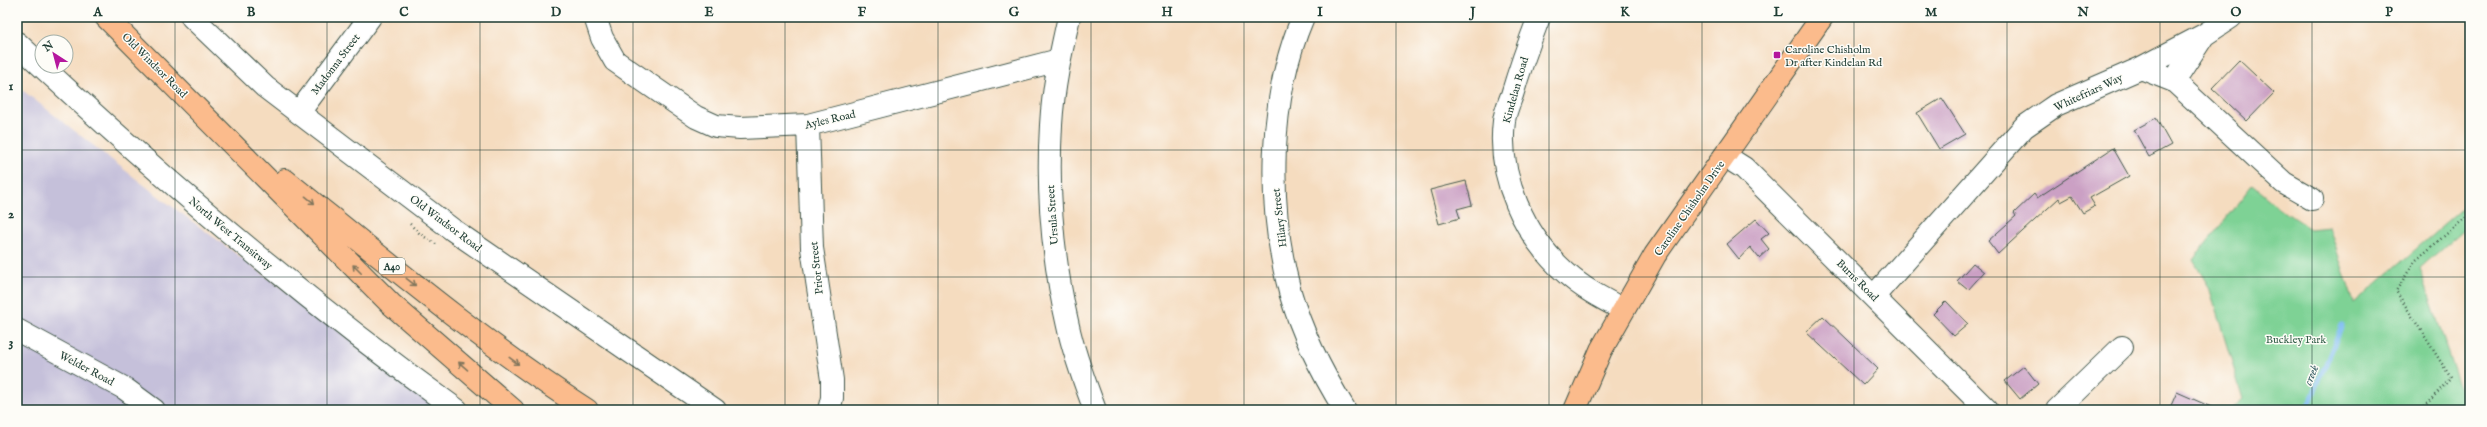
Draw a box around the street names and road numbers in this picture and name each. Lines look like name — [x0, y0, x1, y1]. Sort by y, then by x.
street label: Old Windsor Road — [119, 30, 190, 101]
street label: Madonna Street — [308, 31, 364, 98]
street label: Kindelan Road — [1500, 55, 1532, 125]
street label: Whitefriars Way — [2052, 71, 2126, 115]
street label: Ayles Road — [803, 107, 857, 133]
street label: Caroline Chisholm Drive — [1652, 158, 1728, 259]
street label: Ursula Street — [1044, 184, 1062, 245]
street label: Hilary Street — [1269, 187, 1291, 248]
street label: Old Windsor Road — [407, 192, 484, 256]
street label: North West Transitway — [185, 194, 276, 274]
street label: Prior Street — [807, 241, 827, 295]
street label: Burns Road — [1833, 257, 1881, 305]
road number: A40 — [379, 258, 405, 274]
street label: Welder Road — [57, 349, 116, 389]

